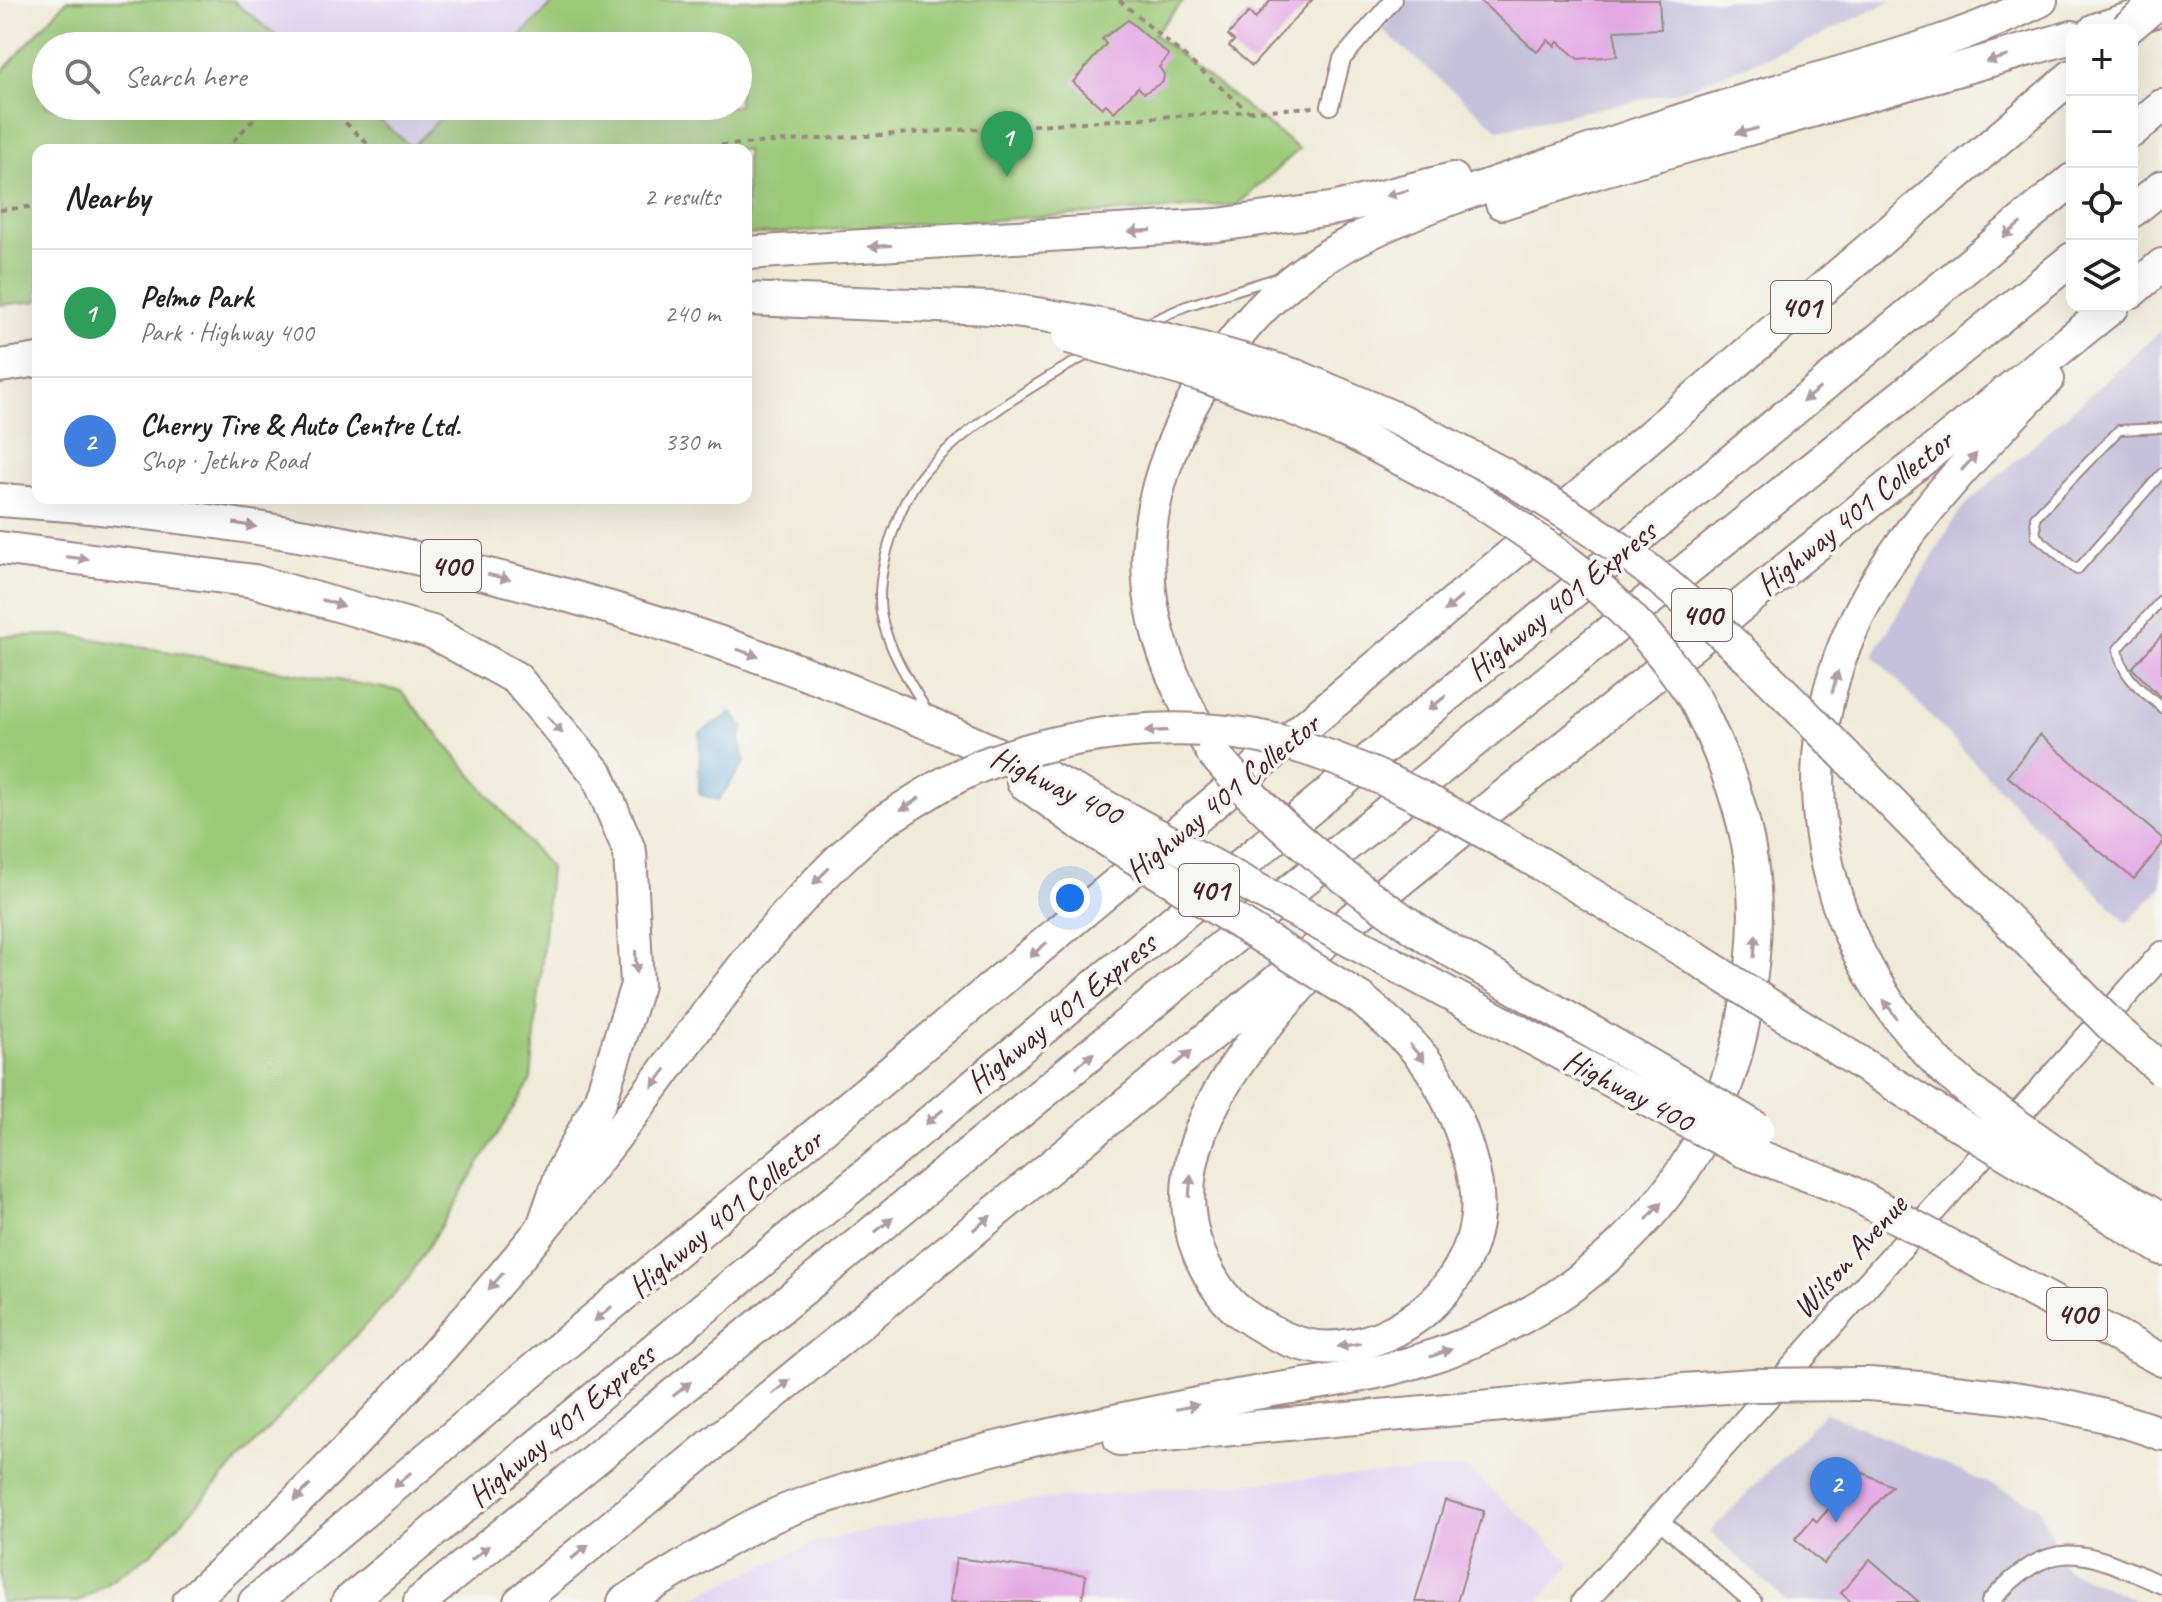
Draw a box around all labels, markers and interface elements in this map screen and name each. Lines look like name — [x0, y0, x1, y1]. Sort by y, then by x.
map controls — [2066, 24, 2138, 312]
button: + — [2066, 24, 2138, 96]
search box — [32, 32, 752, 120]
one-way arrow — [1985, 53, 2009, 66]
icon: search — [60, 54, 104, 98]
text: Search here — [124, 57, 246, 95]
button: − — [2066, 96, 2138, 168]
pin: 1 — [981, 111, 1033, 177]
one-way arrow — [1735, 125, 1759, 138]
button: locate — [2066, 168, 2138, 240]
text: Nearby — [64, 175, 150, 218]
text: 2 results — [644, 180, 720, 213]
one-way arrow — [1384, 188, 1409, 200]
one-way arrow — [2002, 221, 2022, 238]
one-way arrow — [1127, 225, 1152, 238]
one-way arrow — [867, 240, 892, 253]
button: layers — [2066, 240, 2138, 312]
text: Pelmo Park — [140, 278, 253, 316]
road number: 401 — [1771, 281, 1831, 333]
text: 1 — [84, 297, 96, 330]
text: 240 m — [664, 297, 720, 330]
text: Park · Highway 400 — [140, 316, 314, 349]
one-way arrow — [1801, 386, 1821, 403]
text: Cherry Tire & Auto Centre Ltd. — [140, 406, 461, 444]
street label: Highway 401 Collector — [1747, 419, 1963, 605]
text: 2 — [84, 425, 96, 458]
text: 330 m — [664, 425, 720, 458]
text: Shop · Jethro Road — [140, 444, 308, 477]
one-way arrow — [1959, 453, 1977, 472]
street label: Highway 401 Express — [1458, 510, 1666, 690]
one-way arrow — [232, 520, 257, 532]
road number: 400 — [421, 540, 481, 592]
one-way arrow — [65, 552, 90, 565]
one-way arrow — [487, 571, 512, 584]
road number: 400 — [1672, 589, 1732, 641]
one-way arrow — [1443, 595, 1463, 612]
one-way arrow — [321, 597, 345, 610]
one-way arrow — [736, 648, 760, 660]
one-way arrow — [1829, 669, 1841, 694]
one-way arrow — [1427, 694, 1448, 711]
street label: Highway 401 Collector — [1117, 704, 1327, 890]
one-way arrow — [546, 714, 563, 734]
one-way arrow — [1143, 725, 1168, 738]
street label: Highway 400 — [984, 736, 1132, 836]
one-way arrow — [900, 796, 921, 811]
road number: 401 — [1179, 864, 1239, 916]
one-way arrow — [812, 866, 831, 884]
your location — [1050, 878, 1090, 918]
street label: Highway 401 Express — [958, 922, 1166, 1102]
one-way arrow — [1749, 933, 1762, 958]
one-way arrow — [1029, 941, 1049, 958]
one-way arrow — [630, 950, 643, 975]
one-way arrow — [1883, 998, 1898, 1019]
street label: Highway 400 — [1557, 1039, 1703, 1143]
one-way arrow — [1408, 1043, 1425, 1063]
one-way arrow — [1173, 1050, 1193, 1067]
one-way arrow — [1074, 1052, 1094, 1069]
one-way arrow — [652, 1068, 667, 1089]
one-way arrow — [924, 1108, 944, 1125]
street label: Highway 401 Collector — [619, 1118, 833, 1307]
one-way arrow — [1184, 1173, 1197, 1198]
street label: Wilson Avenue — [1783, 1184, 1918, 1327]
one-way arrow — [1645, 1202, 1663, 1221]
one-way arrow — [972, 1215, 992, 1232]
one-way arrow — [873, 1217, 893, 1234]
one-way arrow — [488, 1271, 505, 1291]
road number: 400 — [2047, 1288, 2107, 1340]
one-way arrow — [592, 1306, 613, 1323]
street label: Highway 401 Express — [459, 1333, 665, 1516]
one-way arrow — [1337, 1339, 1362, 1352]
one-way arrow — [1429, 1346, 1453, 1359]
one-way arrow — [771, 1380, 791, 1396]
one-way arrow — [672, 1381, 692, 1398]
one-way arrow — [1174, 1400, 1199, 1413]
pin: 2 — [1810, 1457, 1862, 1523]
one-way arrow — [392, 1471, 412, 1488]
one-way arrow — [293, 1483, 312, 1502]
one-way arrow — [470, 1545, 490, 1562]
one-way arrow — [570, 1545, 590, 1561]

